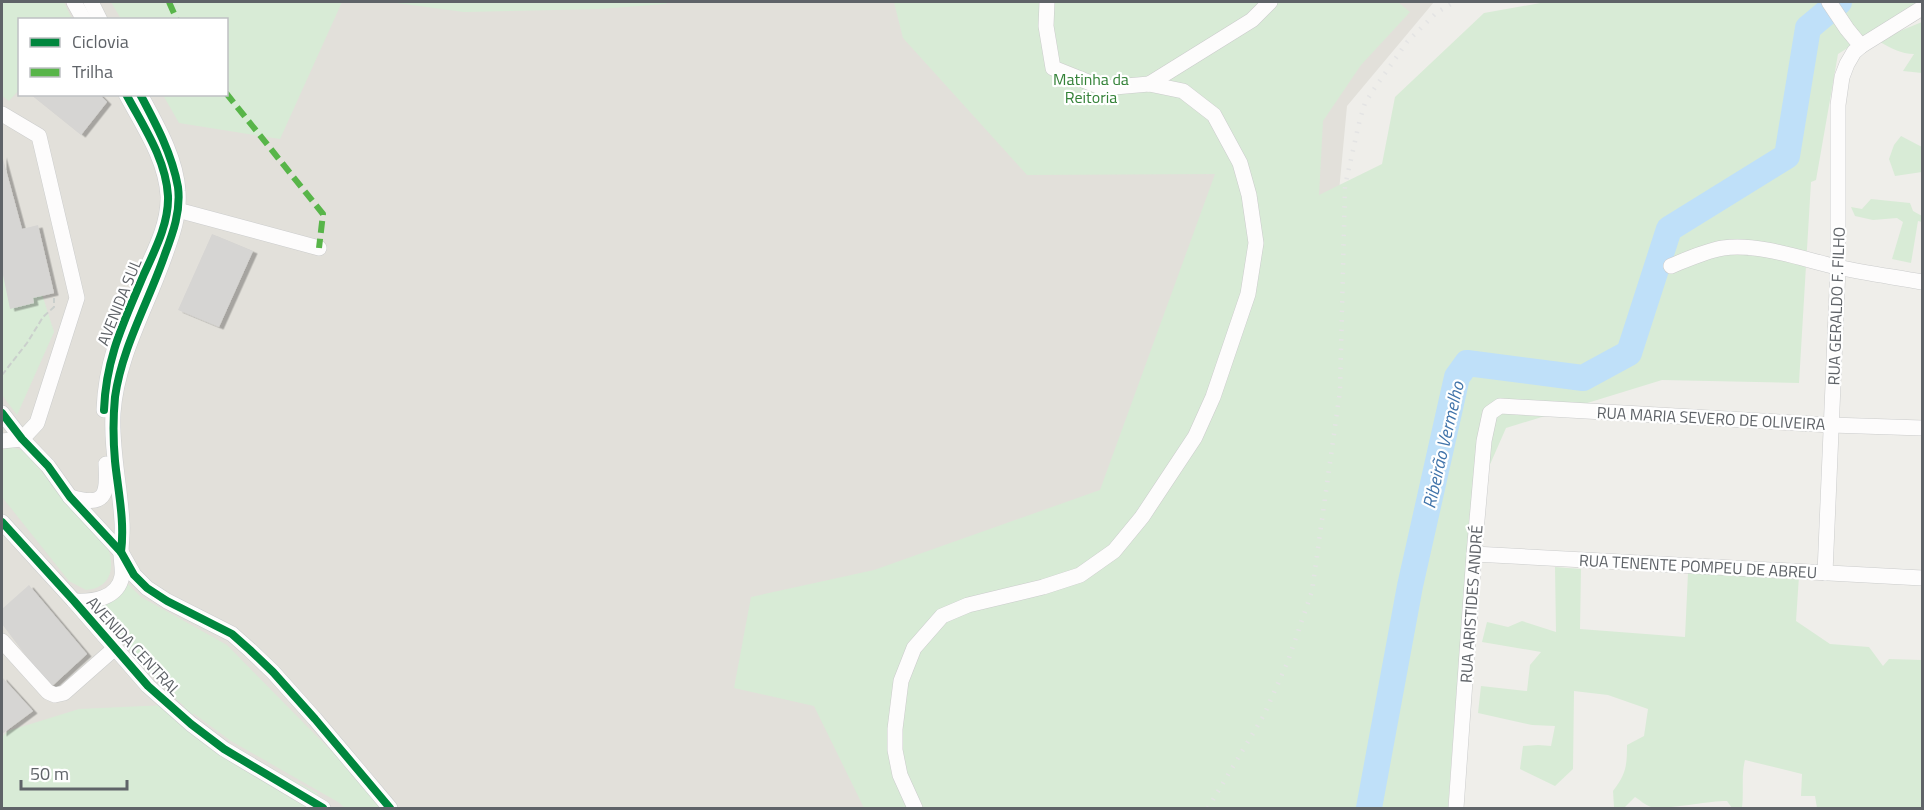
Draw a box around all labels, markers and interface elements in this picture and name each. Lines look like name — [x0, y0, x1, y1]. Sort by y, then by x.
legend — [18, 18, 228, 96]
text: Ciclovia — [72, 28, 129, 55]
text: Trilha — [72, 58, 113, 85]
park label: Matinha da Reitoria — [1053, 67, 1129, 109]
street label: RUA GERALDO F. FILHO — [1821, 226, 1851, 386]
street label: AVENIDA SUL — [91, 255, 147, 349]
water label: Ribeirão Vermelho — [1415, 378, 1471, 511]
street label: RUA MARIA SEVERO DE OLIVEIRA — [1596, 400, 1826, 436]
street label: RUA ARISTIDES ANDRÉ — [1454, 524, 1488, 684]
street label: RUA TENENTE POMPEU DE ABREU — [1578, 548, 1818, 584]
street label: AVENIDA CENTRAL — [81, 591, 187, 702]
scale bar — [21, 753, 128, 791]
text: 50 m — [30, 760, 69, 787]

